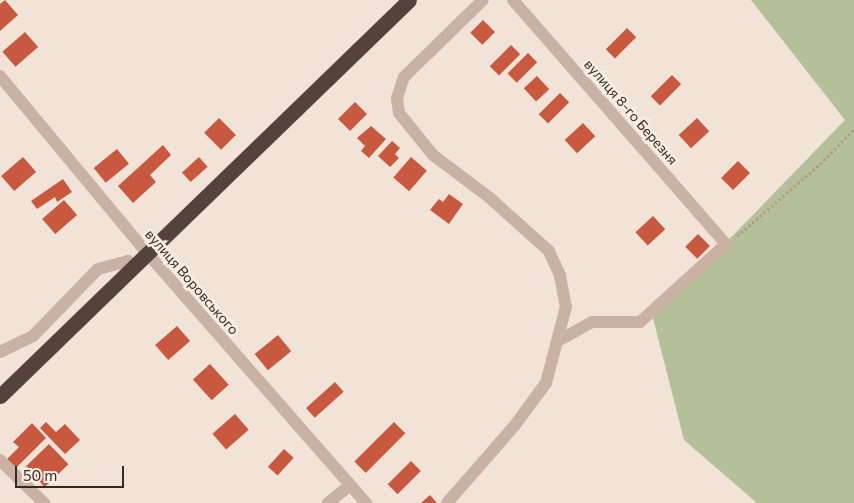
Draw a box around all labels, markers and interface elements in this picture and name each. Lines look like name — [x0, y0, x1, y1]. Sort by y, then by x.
street label: вулиця 8-го Березня — [581, 56, 681, 168]
street label: вулиця Воровського — [142, 226, 242, 338]
scale bar — [18, 456, 126, 488]
text: 50 m — [23, 466, 57, 484]

